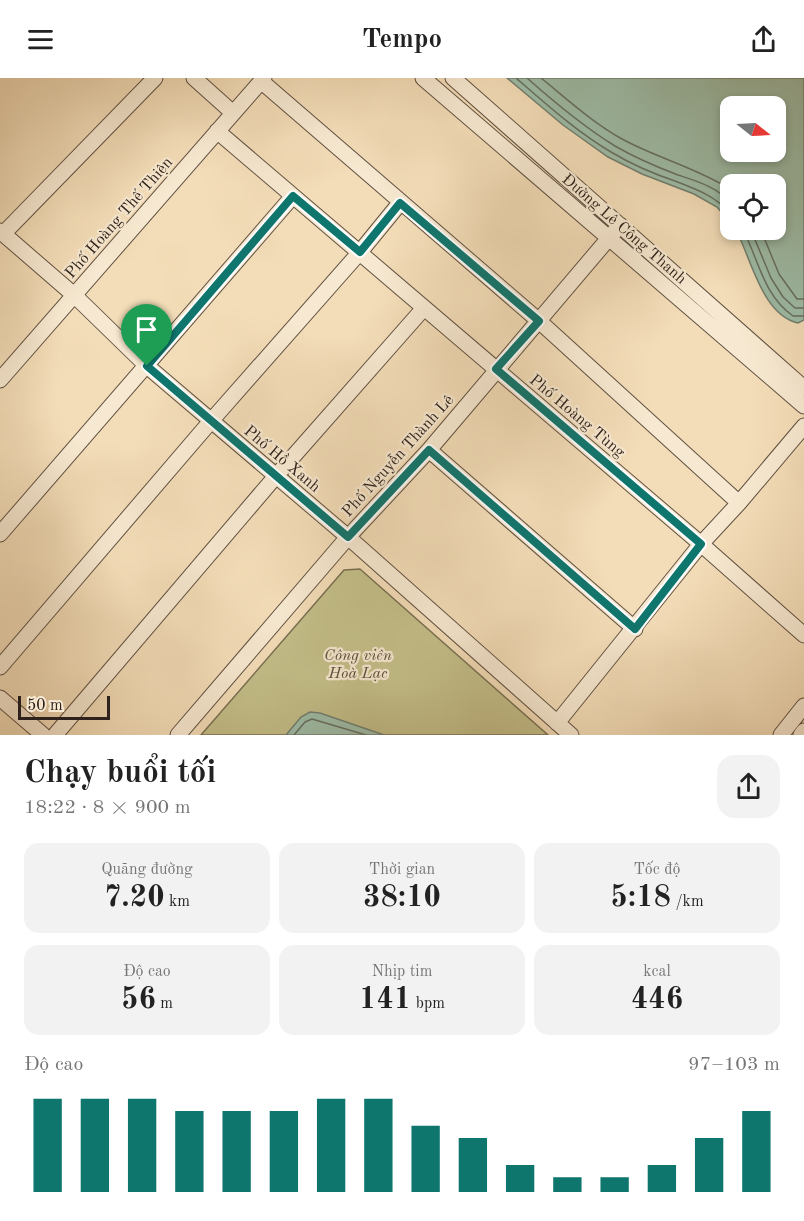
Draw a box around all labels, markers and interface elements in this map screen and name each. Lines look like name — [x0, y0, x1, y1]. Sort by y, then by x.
icon: menu — [24, 23, 57, 56]
icon: share — [747, 23, 780, 56]
text: Tempo — [362, 26, 442, 53]
north arrow — [720, 96, 786, 162]
map controls — [720, 96, 786, 240]
street label: Phố Hoàng Thế Thiện — [61, 153, 177, 282]
street label: Đường Lê Công Thanh — [558, 171, 689, 288]
button: locate — [720, 174, 786, 240]
pin — [121, 304, 172, 366]
icon: arrive — [130, 313, 163, 346]
street label: Phố Hoàng Tùng — [526, 370, 629, 461]
street label: Phố Nguyễn Thành Lê — [337, 390, 457, 520]
street label: Phố Hồ Xanh — [240, 421, 325, 496]
park label: Công viên Hoà Lạc — [324, 648, 392, 682]
scale bar — [18, 693, 110, 720]
text: 50 m — [27, 698, 63, 714]
button: share — [717, 755, 780, 818]
text: Chạy buổi tối — [24, 757, 216, 790]
text: 18:22 · 8 × 900 m — [24, 798, 191, 818]
text: Quãng đường — [101, 862, 193, 878]
text: Thời gian — [369, 862, 435, 878]
text: Tốc độ — [633, 862, 681, 878]
text: 7.20 — [104, 883, 165, 913]
text: 38:10 — [363, 883, 441, 913]
text: 5:18 — [610, 883, 671, 913]
text: km — [165, 894, 190, 910]
text: /km — [671, 894, 704, 910]
text: Độ cao — [123, 964, 171, 980]
text: Nhịp tim — [372, 964, 432, 980]
text: kcal — [643, 964, 671, 980]
text: 56 — [121, 985, 156, 1015]
text: 141 — [359, 985, 411, 1015]
text: 446 — [631, 985, 683, 1015]
text: m — [156, 996, 173, 1012]
text: bpm — [411, 996, 445, 1012]
text: Độ cao — [24, 1055, 83, 1075]
text: 97–103 m — [688, 1055, 780, 1075]

